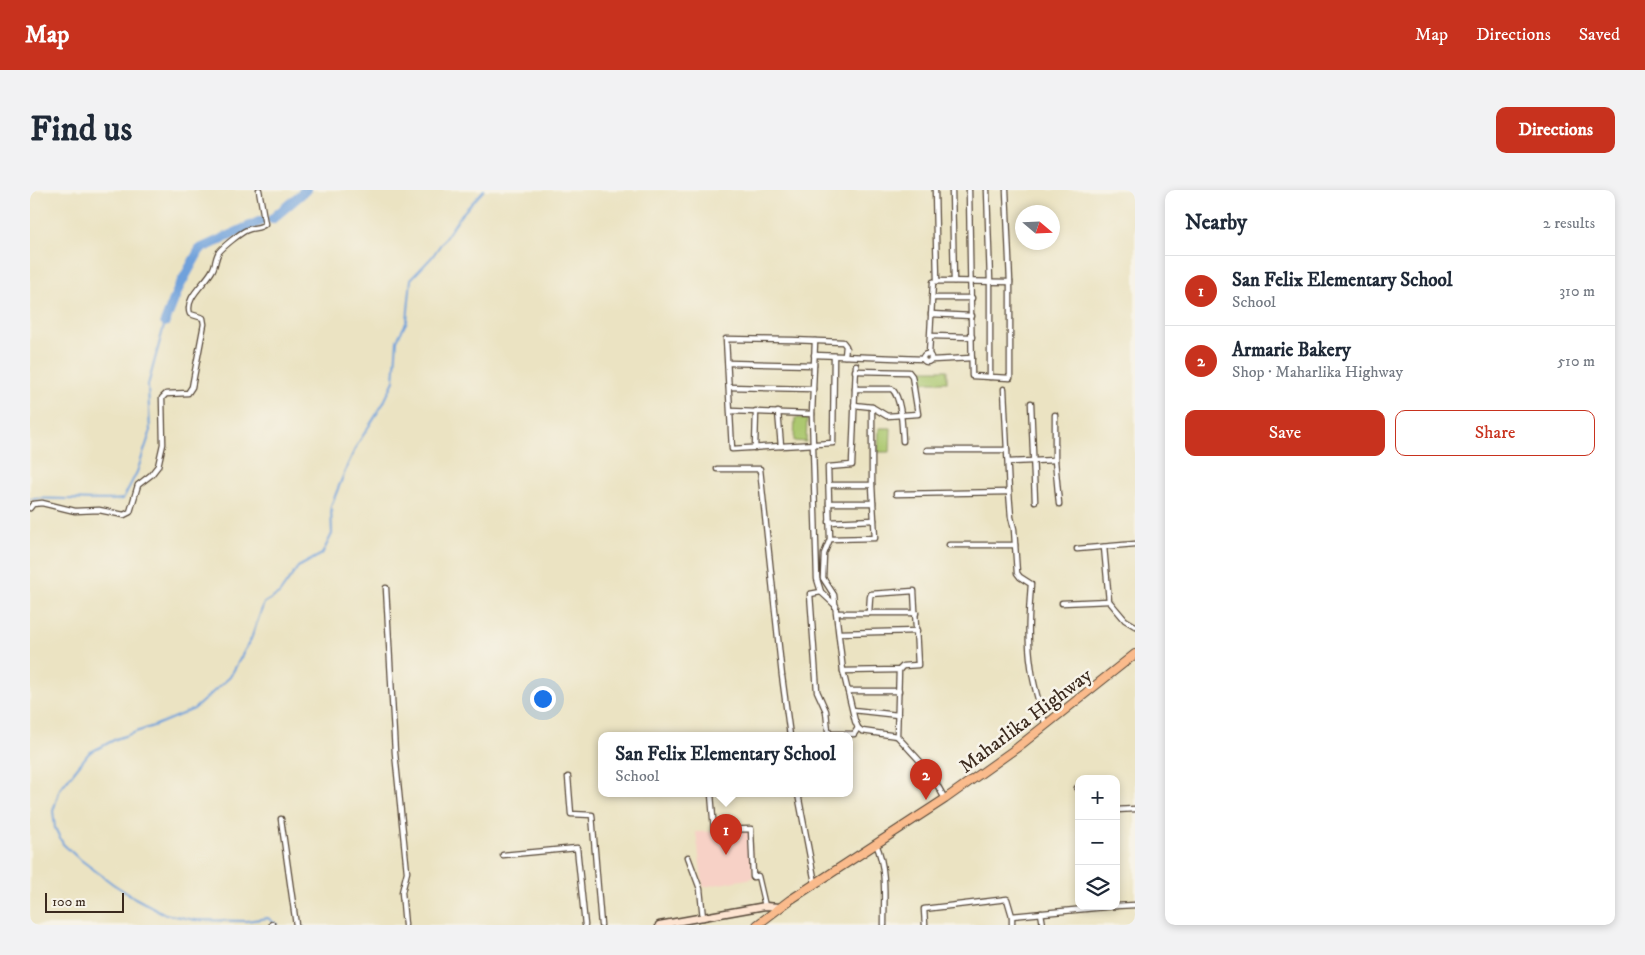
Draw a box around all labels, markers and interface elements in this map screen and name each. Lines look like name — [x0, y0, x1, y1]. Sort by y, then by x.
text: Map — [25, 20, 69, 50]
text: Map — [1415, 24, 1448, 46]
text: Directions — [1476, 24, 1551, 46]
text: Saved — [1579, 24, 1620, 46]
button: Directions — [1496, 107, 1615, 153]
text: Find us — [30, 108, 132, 152]
north arrow — [1015, 205, 1060, 250]
text: Nearby — [1185, 210, 1247, 236]
text: 2 results — [1543, 213, 1595, 233]
text: San Felix Elementary School — [1232, 269, 1452, 292]
text: 1 — [1198, 281, 1204, 301]
text: 310 m — [1559, 281, 1595, 301]
text: School — [1232, 292, 1276, 312]
text: Armarie Bakery — [1232, 339, 1351, 362]
text: 2 — [1197, 351, 1205, 371]
text: 510 m — [1557, 351, 1595, 371]
text: Shop · Maharlika Highway — [1232, 362, 1403, 382]
button: Save — [1185, 410, 1385, 456]
button: Share — [1395, 410, 1595, 456]
street label: Maharlika Highway — [955, 663, 1098, 779]
your location — [530, 686, 556, 712]
popup — [598, 732, 853, 797]
text: San Felix Elementary School — [615, 743, 836, 766]
pin: 2 — [910, 759, 942, 800]
text: School — [615, 766, 659, 786]
map controls — [1075, 775, 1120, 910]
button: + — [1075, 775, 1120, 820]
pin: 1 — [710, 814, 742, 855]
button: − — [1075, 820, 1120, 865]
button: layers — [1075, 865, 1120, 910]
scale bar — [45, 890, 124, 913]
text: 100 m — [52, 893, 86, 911]

